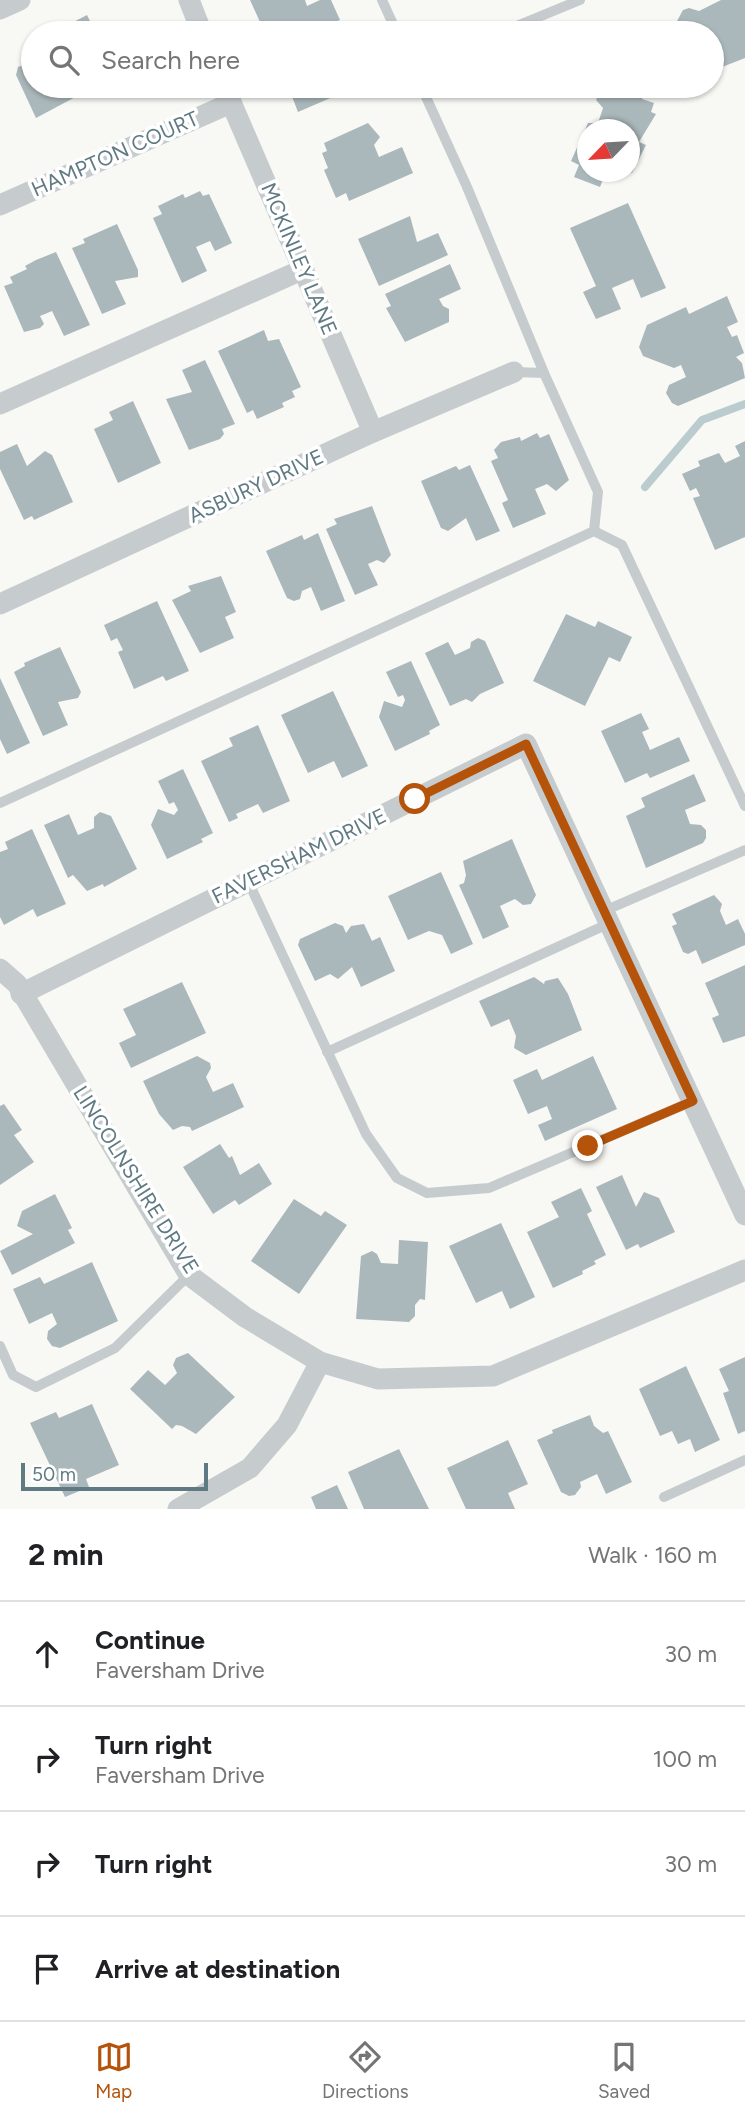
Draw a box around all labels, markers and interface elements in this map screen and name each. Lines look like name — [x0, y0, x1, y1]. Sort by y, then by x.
search box — [21, 21, 724, 98]
icon: search — [45, 41, 83, 79]
text: Search here — [101, 44, 240, 76]
street label: HAMPTON COURT — [27, 105, 203, 202]
north arrow — [577, 119, 640, 182]
street label: MCKINLEY LANE — [256, 179, 343, 339]
street label: ASBURY DRIVE — [184, 443, 327, 528]
route start — [399, 783, 430, 814]
street label: FAVERSHAM DRIVE — [207, 802, 390, 909]
street label: LINCOLNSHIRE DRIVE — [68, 1081, 204, 1278]
route end — [572, 1130, 603, 1161]
scale bar — [21, 1460, 208, 1492]
text: 50 m — [32, 1463, 76, 1486]
text: 2 min — [28, 1536, 104, 1573]
text: Walk · 160 m — [588, 1541, 717, 1569]
text: Continue — [95, 1624, 205, 1656]
icon: ahead — [28, 1635, 66, 1673]
text: 30 m — [664, 1640, 717, 1668]
text: Faversham Drive — [95, 1656, 265, 1684]
text: Turn right — [95, 1729, 212, 1761]
icon: right — [28, 1740, 66, 1778]
text: 100 m — [653, 1745, 717, 1773]
text: Faversham Drive — [95, 1761, 265, 1789]
icon: right — [28, 1845, 66, 1883]
text: Turn right — [95, 1848, 212, 1880]
text: 30 m — [664, 1850, 717, 1878]
icon: arrive — [28, 1950, 66, 1988]
text: Arrive at destination — [95, 1953, 340, 1985]
tab: Map — [95, 2038, 133, 2103]
tab: Directions — [322, 2038, 409, 2103]
tab: Saved — [598, 2038, 650, 2103]

